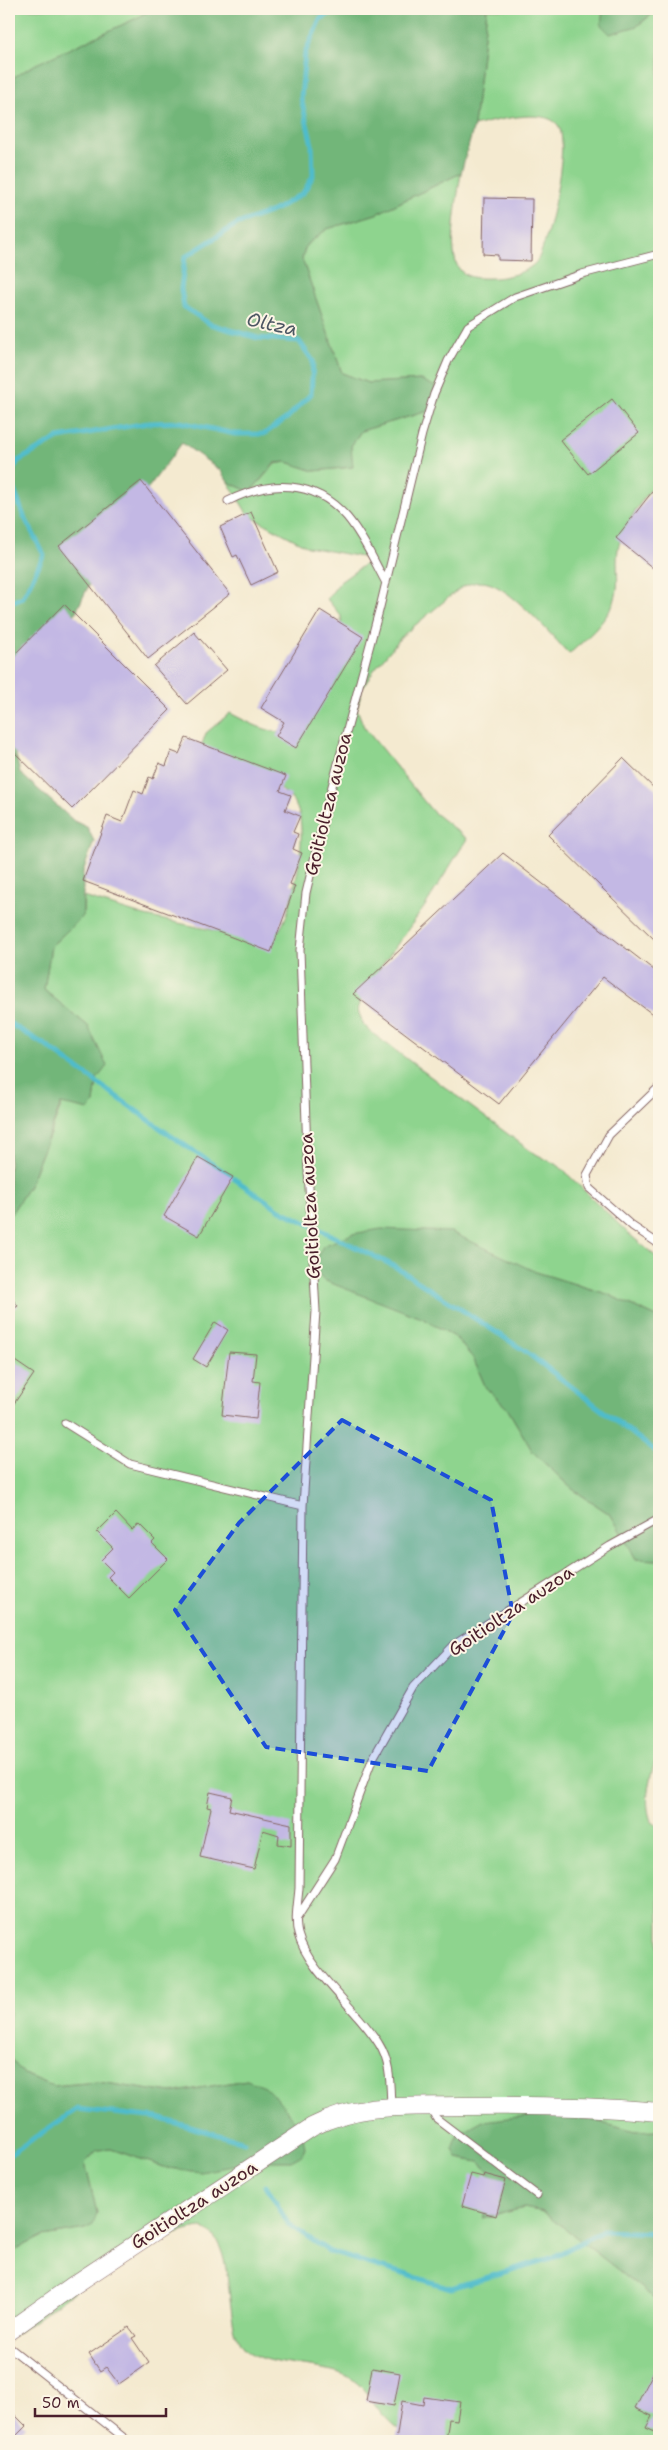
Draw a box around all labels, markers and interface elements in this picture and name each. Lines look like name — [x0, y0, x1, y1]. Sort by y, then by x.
water label: Oltza — [244, 306, 300, 342]
street label: Goitioltza auzoa — [299, 730, 357, 878]
street label: Goitioltza auzoa — [294, 1132, 326, 1280]
street label: Goitioltza auzoa — [444, 1560, 578, 1662]
street label: Goitioltza auzoa — [126, 2155, 262, 2255]
scale bar — [35, 2385, 166, 2417]
text: 50 m — [42, 2393, 80, 2413]

